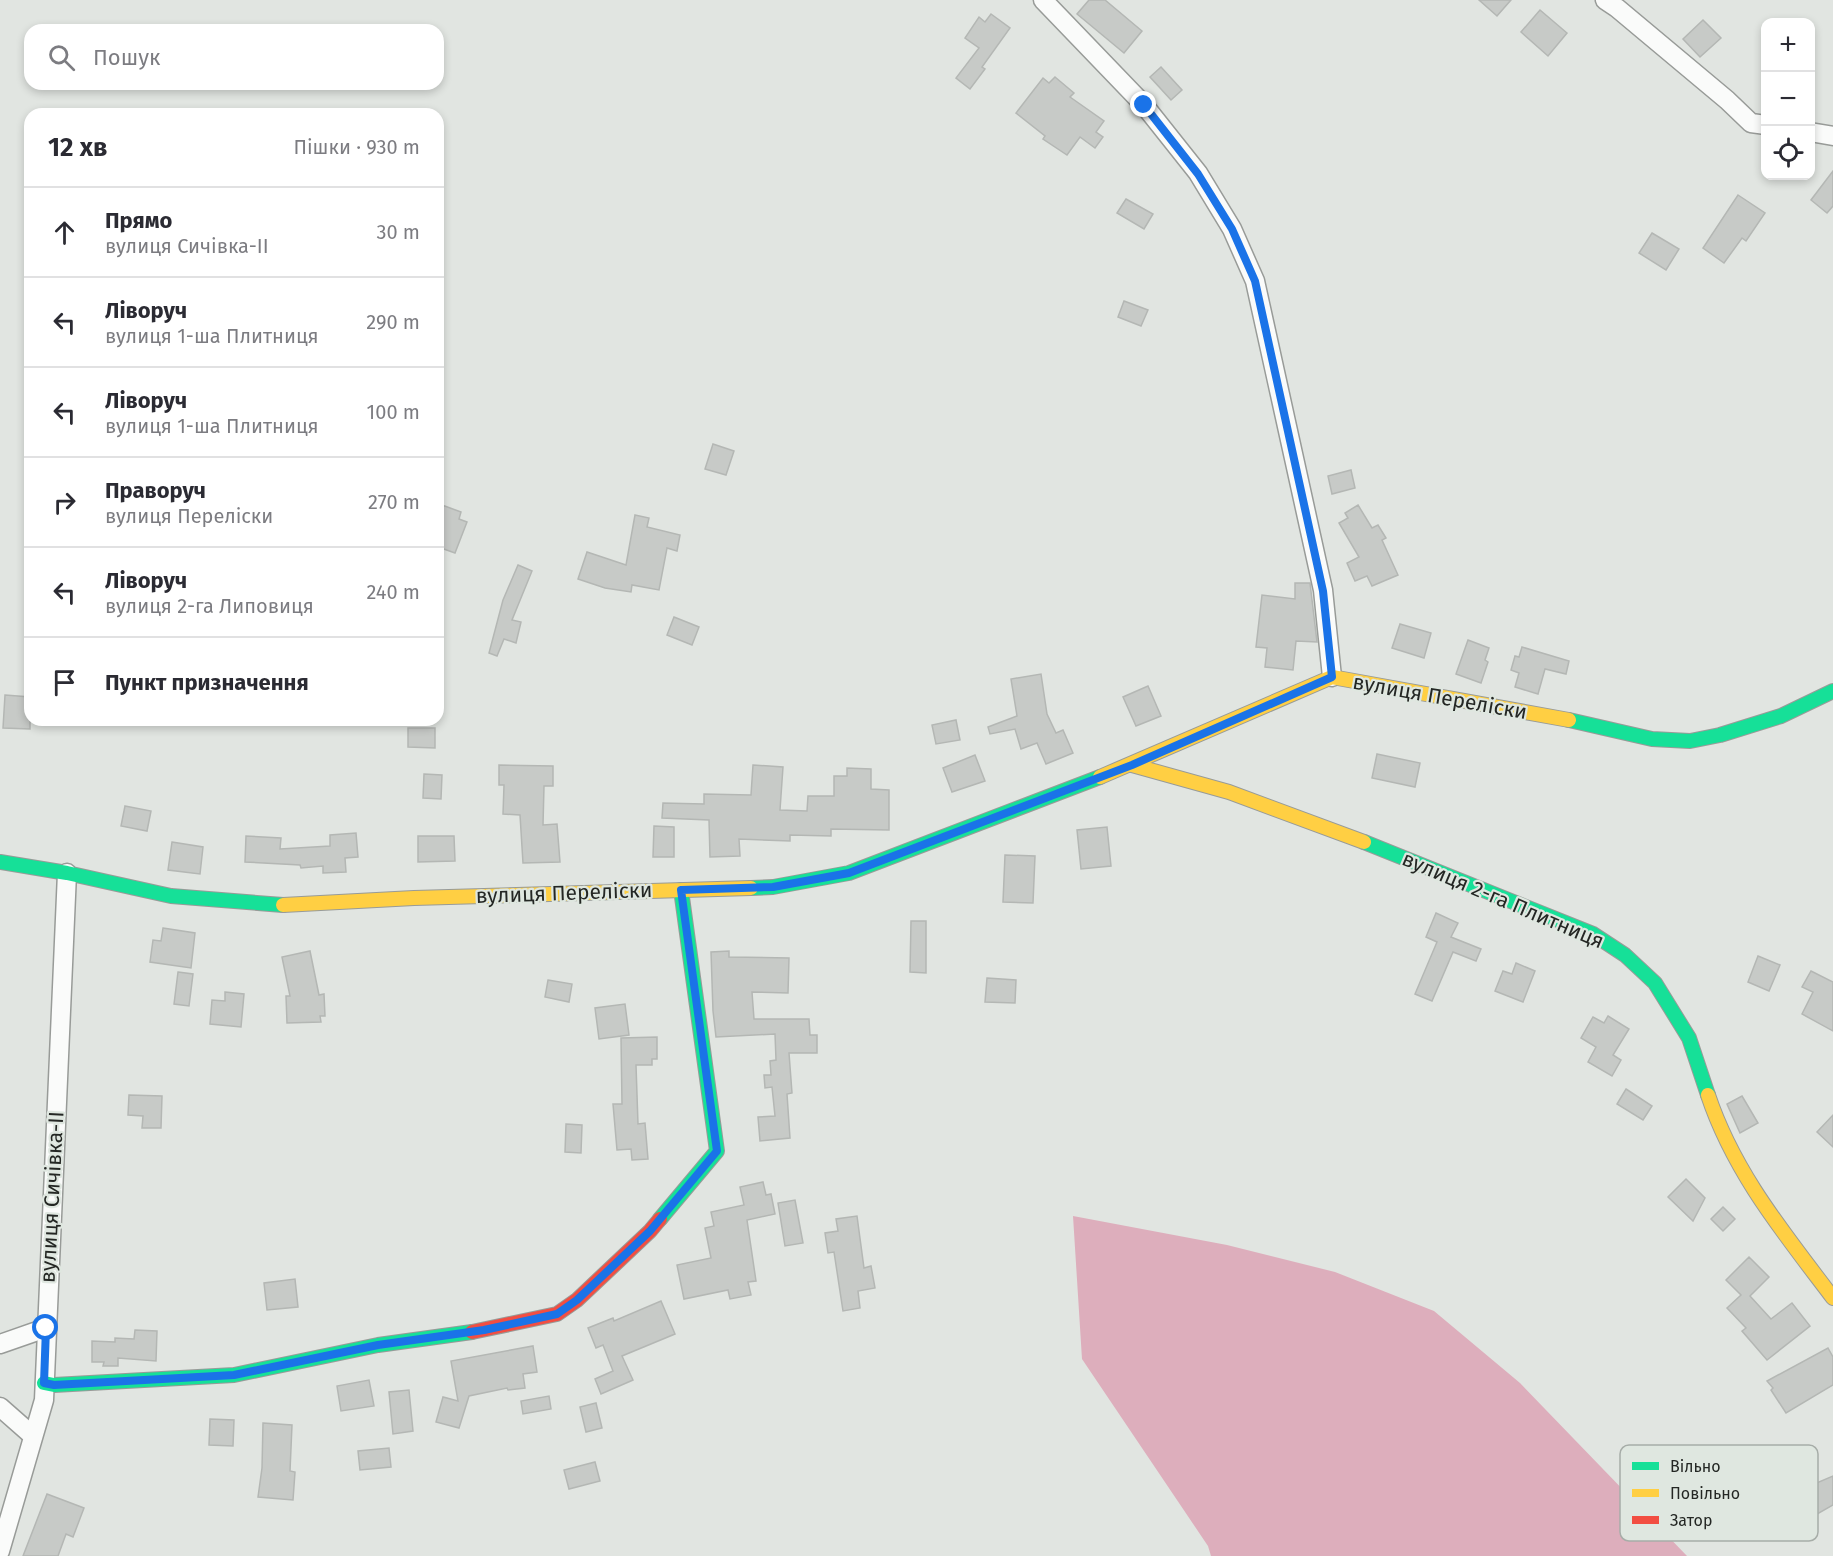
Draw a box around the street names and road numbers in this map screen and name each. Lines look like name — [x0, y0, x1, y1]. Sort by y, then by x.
street label: вулиця Переліски — [1351, 669, 1529, 725]
street label: вулиця 2-га Плитниця — [1398, 846, 1608, 954]
street label: вулиця Переліски — [475, 877, 653, 909]
street label: вулиця Сичівка-II — [35, 1111, 69, 1283]

